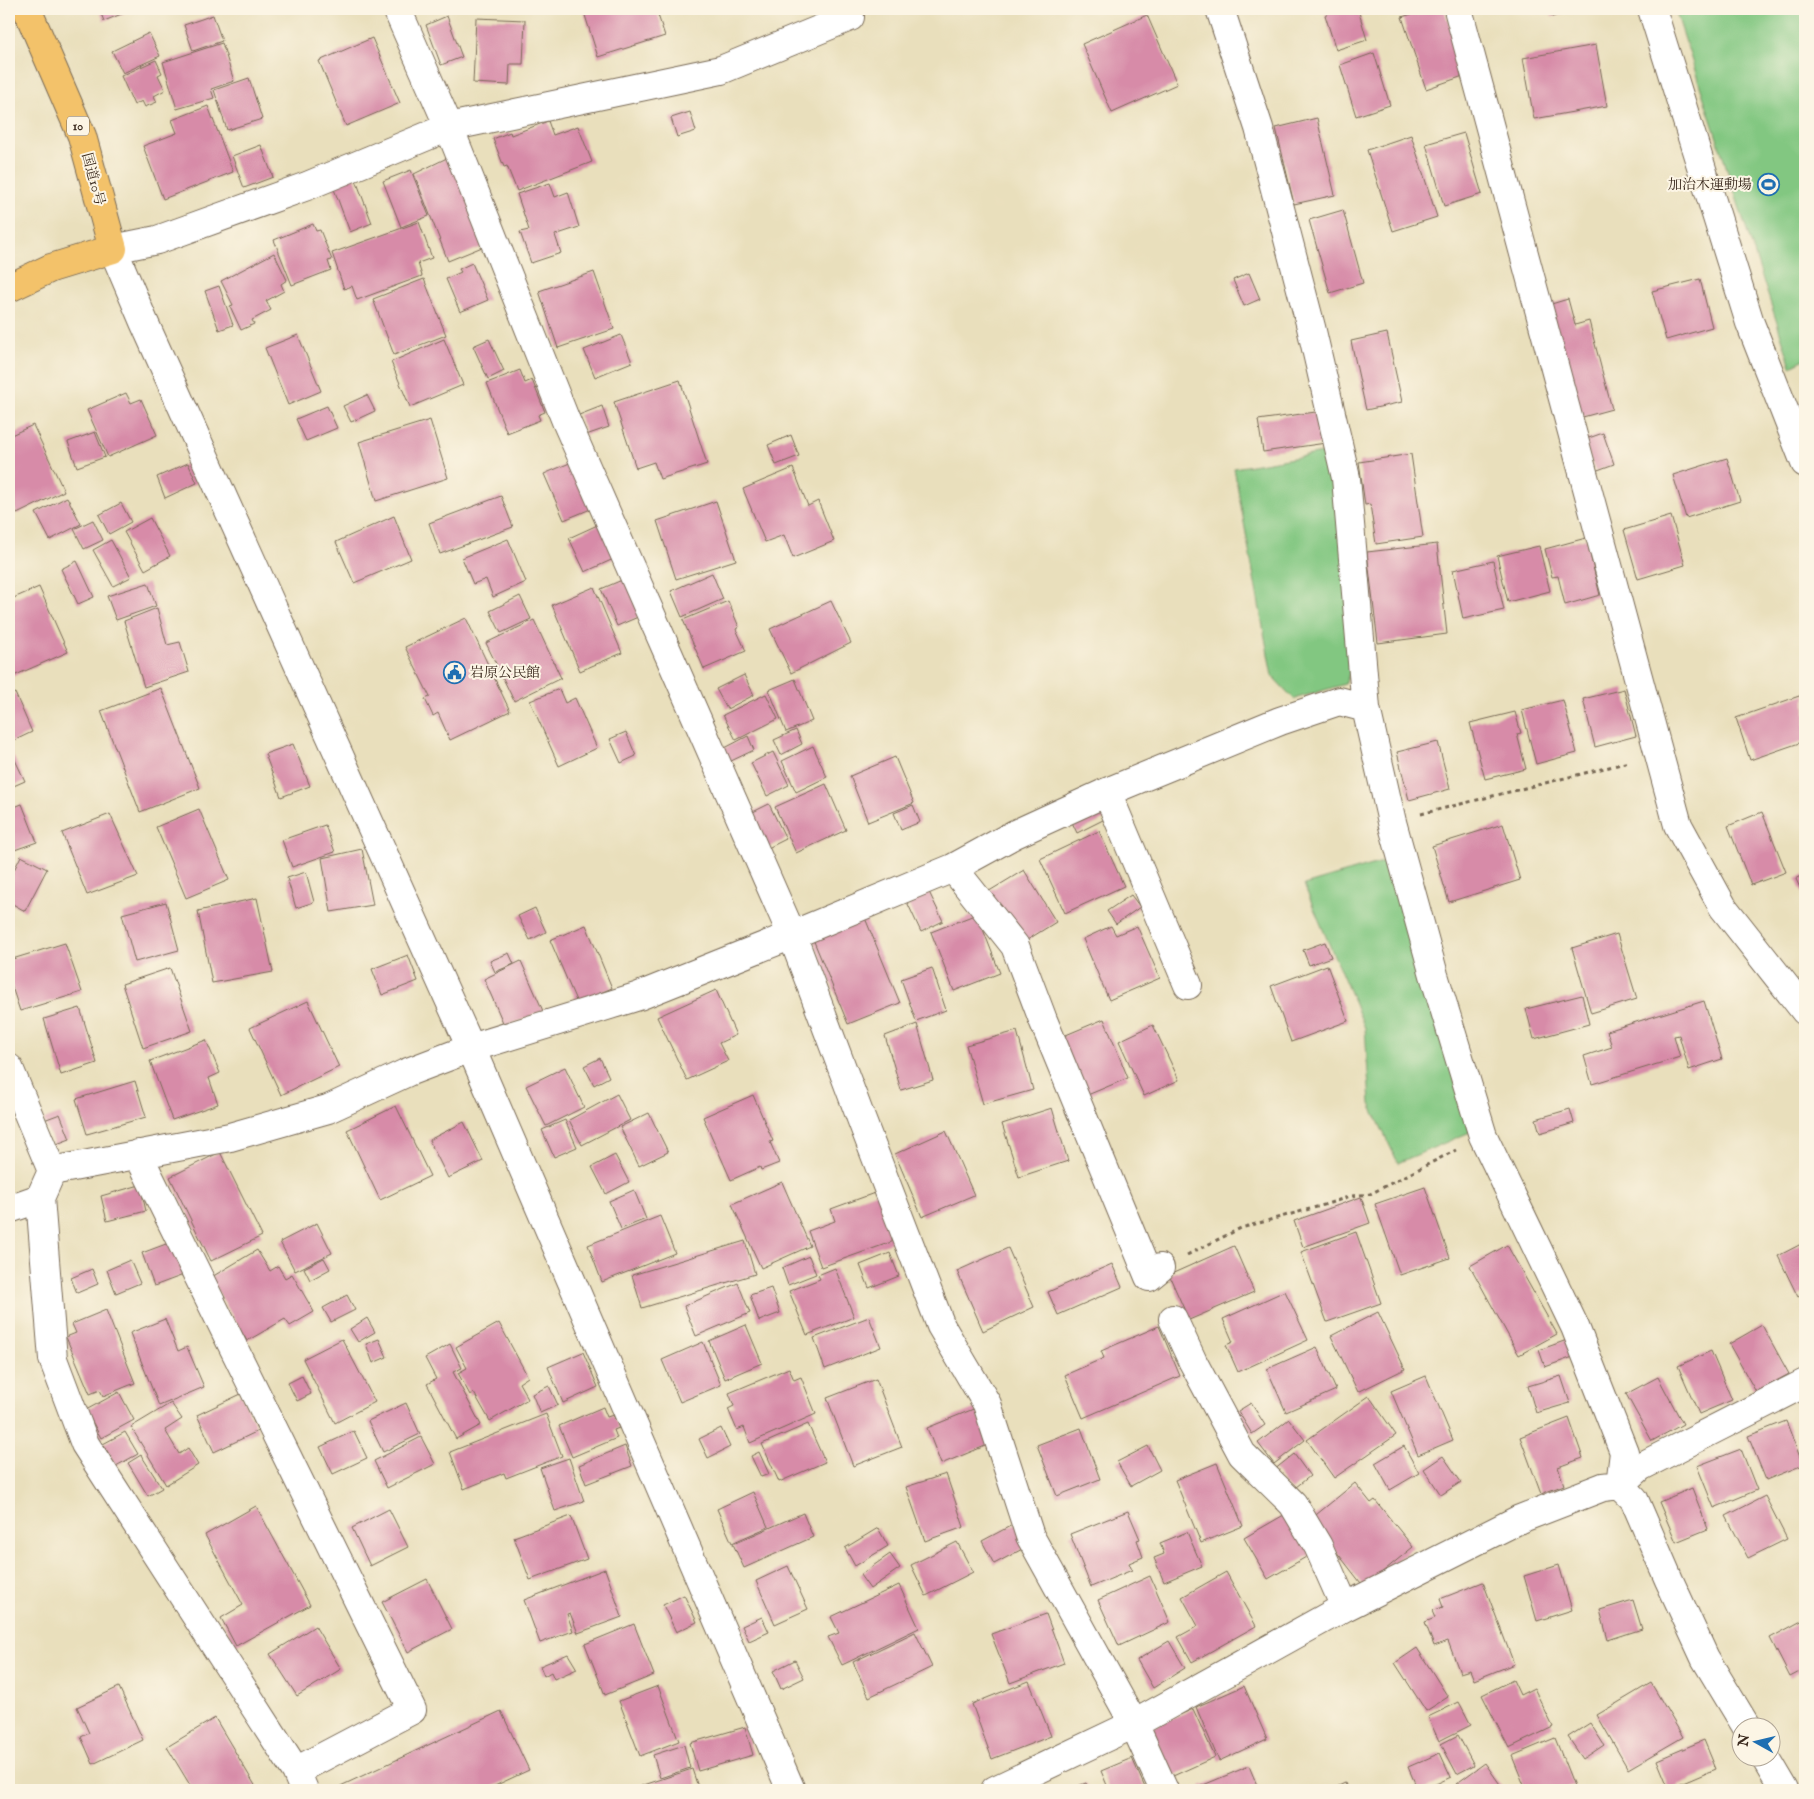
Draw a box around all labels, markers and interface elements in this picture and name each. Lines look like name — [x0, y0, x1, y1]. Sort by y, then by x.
road number: 10 — [67, 116, 89, 136]
street label: 国道10号 — [77, 151, 109, 208]
sports icon: 加治木運動場 — [1756, 172, 1780, 196]
place label: 加治木運動場 — [1668, 176, 1752, 194]
public building icon: 岩原公民館 — [442, 660, 466, 684]
place label: 岩原公民館 — [470, 664, 540, 682]
north arrow — [1732, 1716, 1782, 1766]
text: N — [1734, 1733, 1754, 1749]

